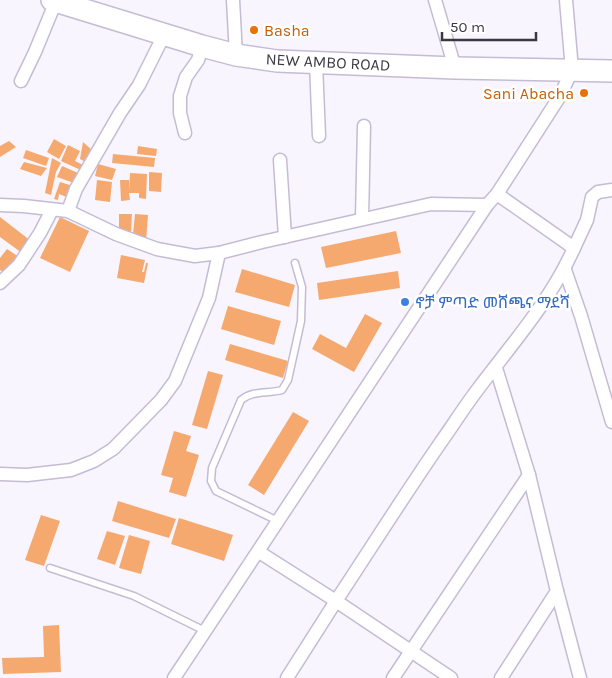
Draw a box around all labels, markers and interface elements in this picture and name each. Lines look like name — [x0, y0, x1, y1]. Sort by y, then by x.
scale bar — [442, 10, 536, 42]
text: 50 m — [450, 18, 485, 36]
place label: Basha — [264, 21, 310, 40]
marker: Basha — [248, 24, 260, 36]
street label: NEW AMBO ROAD — [265, 49, 391, 75]
place label: Sani Abacha — [483, 84, 574, 103]
marker: Sani Abacha — [578, 87, 590, 99]
place label: ኖቻ ምጣድ መሸጫና ማደሻ — [415, 293, 570, 312]
marker: ኖቻ ምጣድ መሸጫና ማደሻ — [399, 296, 411, 308]

